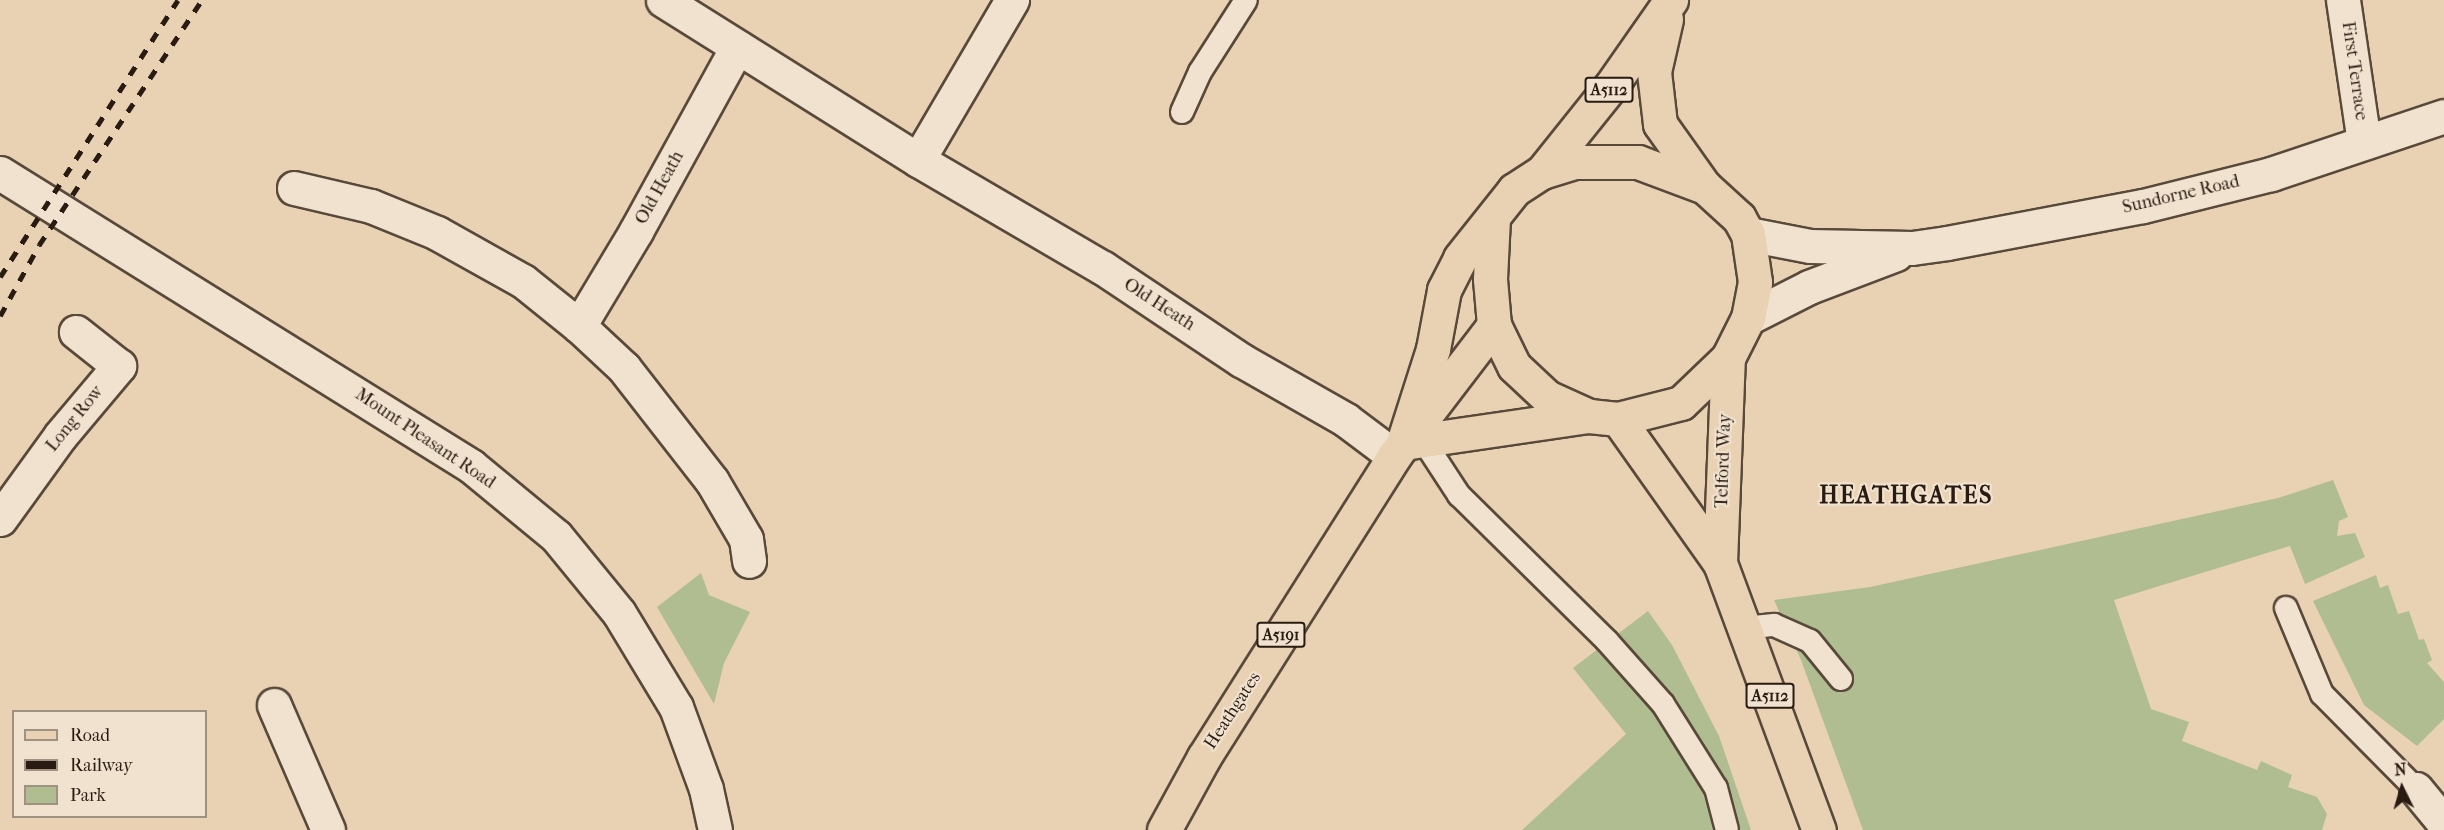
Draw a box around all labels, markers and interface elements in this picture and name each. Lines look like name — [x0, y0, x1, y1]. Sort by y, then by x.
street label: First Terrace — [2336, 20, 2372, 122]
road number: A5112 — [1584, 77, 1634, 103]
street label: Old Heath — [631, 148, 689, 228]
street label: Sundorne Road — [2120, 171, 2242, 219]
street label: Old Heath — [1119, 274, 1199, 336]
street label: Long Row — [42, 382, 108, 456]
street label: Mount Pleasant Road — [351, 384, 499, 494]
street label: Telford Way — [1712, 414, 1736, 508]
district label: HEATHGATES — [1819, 482, 1993, 510]
road number: A5191 — [1256, 622, 1306, 648]
street label: Heathgates — [1200, 668, 1266, 754]
road number: A5112 — [1744, 683, 1796, 709]
legend — [12, 710, 207, 818]
text: Road — [70, 725, 110, 746]
text: Railway — [70, 755, 133, 776]
north arrow — [2372, 758, 2432, 818]
text: N — [2394, 760, 2407, 780]
text: Park — [70, 785, 106, 806]

